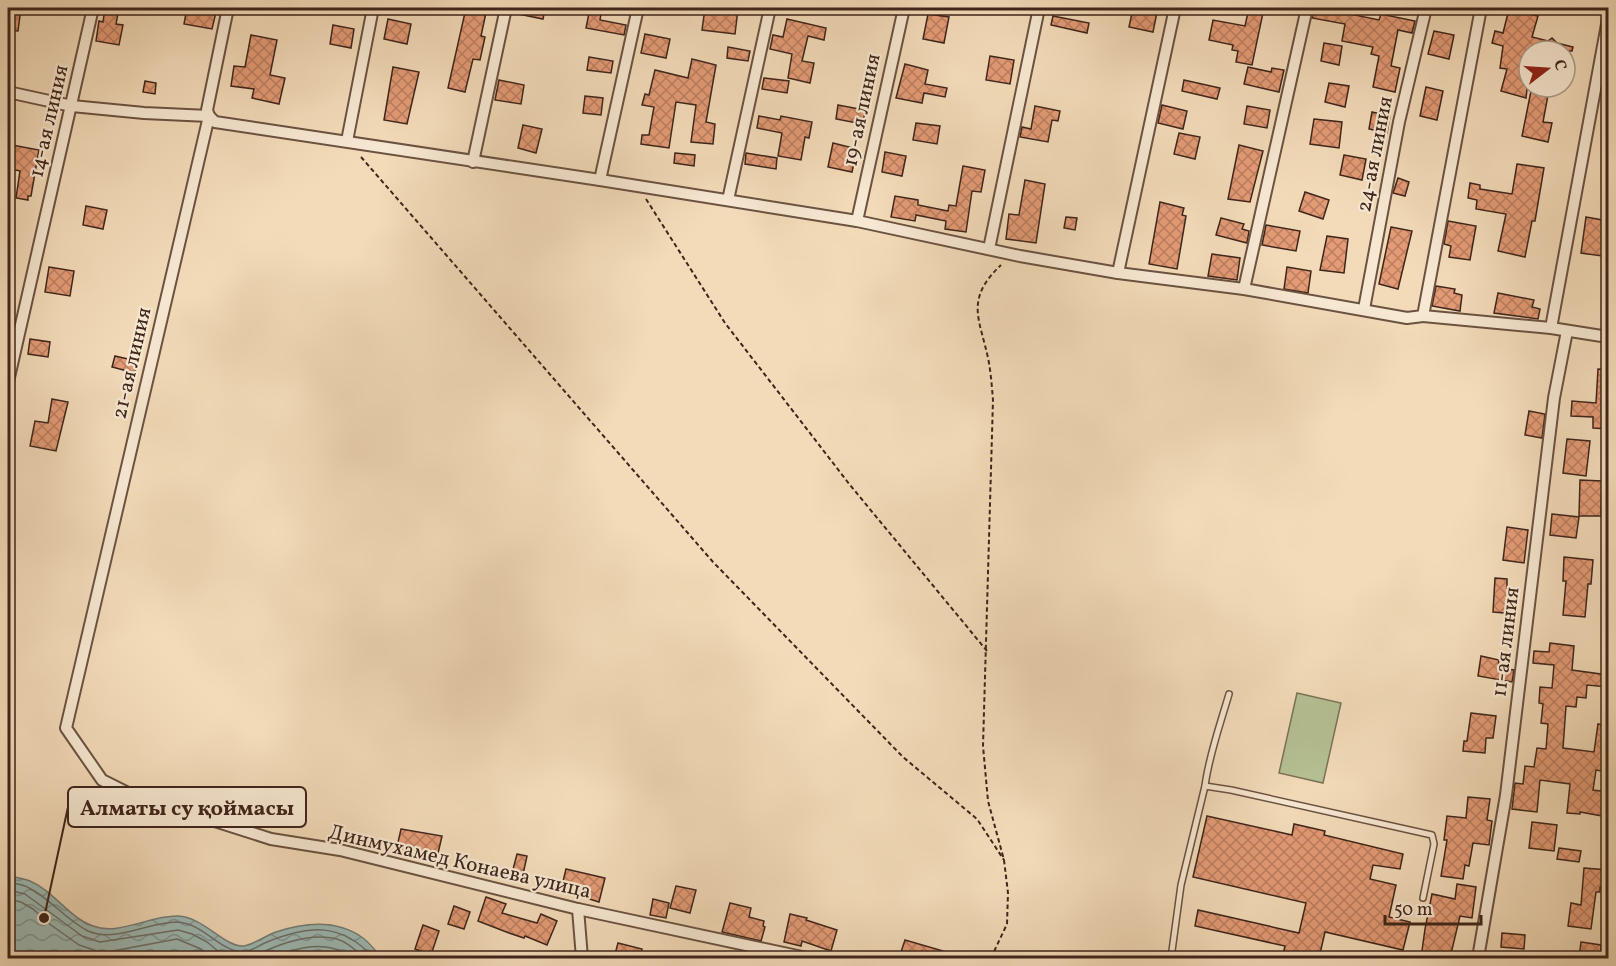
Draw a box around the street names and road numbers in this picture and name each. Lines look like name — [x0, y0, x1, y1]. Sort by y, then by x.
street label: 19-ая линия — [836, 51, 889, 170]
street label: 14-ая линия — [22, 62, 77, 181]
street label: 24-ая линия — [1350, 94, 1401, 215]
street label: 21-ая линия — [106, 304, 159, 422]
street label: 11-ая линия — [1485, 585, 1528, 699]
street label: Динмухамед Конаева улица — [325, 818, 594, 907]

